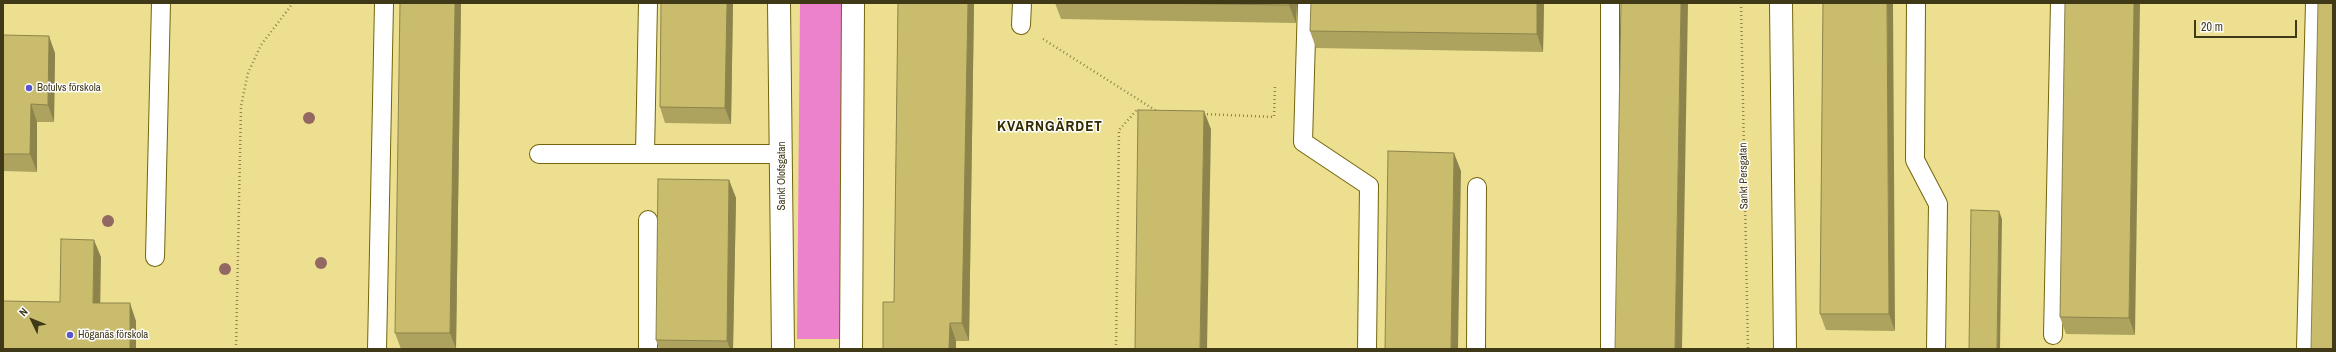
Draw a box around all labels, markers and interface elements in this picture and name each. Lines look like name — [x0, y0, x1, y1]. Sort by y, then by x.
scale bar — [2196, 12, 2299, 38]
text: 20 m — [2201, 19, 2223, 35]
place label: Botulvs förskola — [37, 81, 101, 95]
marker: Botulvs förskola — [24, 83, 34, 93]
district label: KVARNGÄRDET — [997, 118, 1103, 136]
street label: Sankt Olofsgatan — [775, 141, 789, 211]
street label: Sankt Persgatan — [1737, 143, 1751, 209]
north arrow — [12, 300, 52, 340]
text: N — [16, 305, 31, 319]
place label: Höganäs förskola — [78, 328, 148, 342]
marker: Höganäs förskola — [65, 330, 75, 340]

